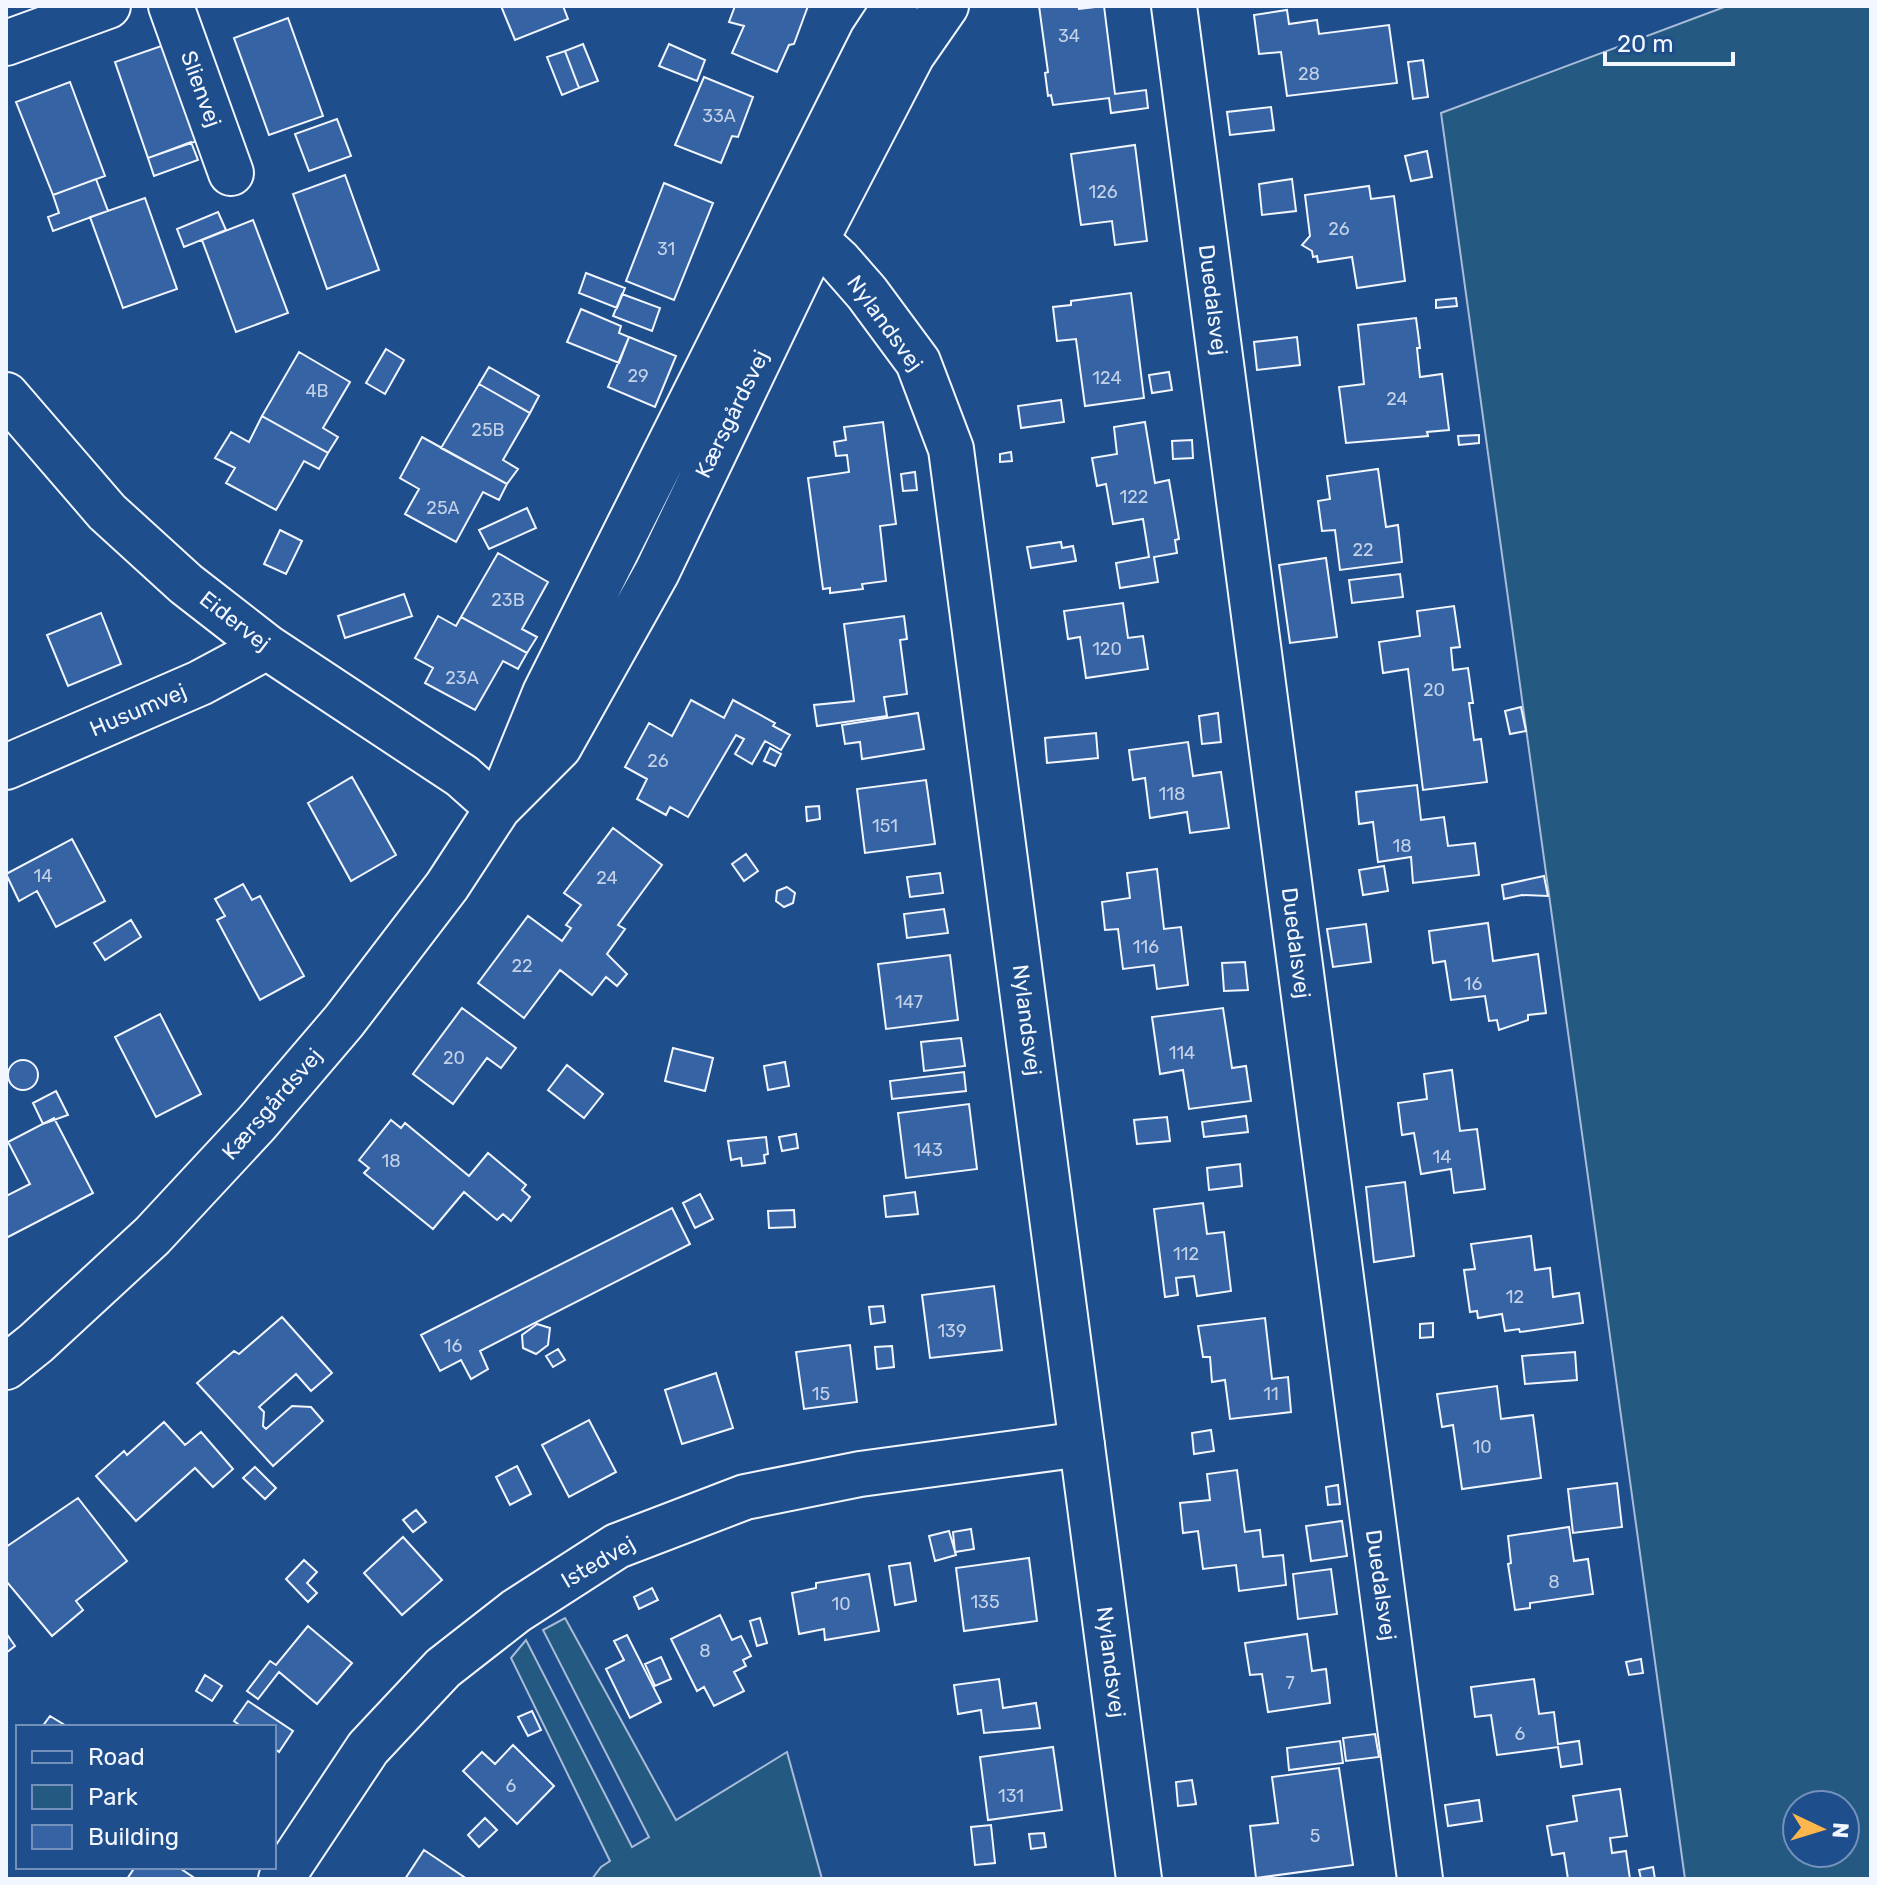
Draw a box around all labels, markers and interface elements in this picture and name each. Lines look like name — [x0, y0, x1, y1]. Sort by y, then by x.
scale bar — [1605, 16, 1733, 66]
house number: 34 — [1058, 25, 1080, 47]
text: 20 m — [1617, 30, 1674, 58]
street label: Slienvej — [175, 47, 227, 131]
house number: 28 — [1298, 63, 1320, 85]
house number: 33A — [702, 105, 736, 127]
house number: 126 — [1088, 181, 1118, 203]
house number: 26 — [1328, 218, 1350, 240]
house number: 31 — [657, 238, 675, 260]
street label: Duedalsvej — [1193, 243, 1233, 357]
street label: Nylandsvej — [841, 270, 929, 376]
street label: Kærsgårdsvej — [689, 345, 775, 483]
house number: 29 — [627, 365, 649, 387]
house number: 124 — [1092, 367, 1122, 389]
house number: 4B — [305, 380, 329, 402]
house number: 24 — [1386, 388, 1408, 410]
house number: 25B — [471, 419, 505, 441]
house number: 122 — [1120, 486, 1148, 508]
house number: 25A — [426, 497, 460, 519]
house number: 22 — [1352, 539, 1374, 561]
street label: Eidervej — [194, 585, 276, 657]
house number: 23B — [491, 589, 525, 611]
house number: 120 — [1092, 638, 1122, 660]
house number: 23A — [445, 667, 479, 689]
street label: Husumvej — [86, 678, 190, 742]
house number: 20 — [1423, 679, 1445, 701]
house number: 26 — [647, 750, 669, 772]
house number: 118 — [1159, 783, 1185, 805]
house number: 151 — [872, 815, 898, 837]
house number: 18 — [1392, 835, 1412, 857]
house number: 14 — [34, 865, 52, 887]
house number: 24 — [596, 867, 618, 889]
street label: Duedalsvej — [1276, 886, 1316, 1000]
house number: 116 — [1133, 936, 1159, 958]
house number: 22 — [511, 955, 533, 977]
street label: Nylandsvej — [1007, 963, 1047, 1077]
house number: 16 — [1464, 973, 1482, 995]
house number: 147 — [895, 991, 923, 1013]
house number: 114 — [1169, 1042, 1195, 1064]
street label: Kærsgårdsvej — [216, 1043, 328, 1165]
house number: 20 — [443, 1047, 465, 1069]
house number: 143 — [913, 1139, 943, 1161]
house number: 14 — [1433, 1146, 1451, 1168]
house number: 18 — [381, 1150, 401, 1172]
house number: 112 — [1173, 1243, 1199, 1265]
house number: 12 — [1506, 1286, 1524, 1308]
house number: 139 — [937, 1320, 967, 1342]
house number: 16 — [444, 1335, 462, 1357]
house number: 15 — [812, 1383, 830, 1405]
house number: 11 — [1263, 1383, 1279, 1405]
house number: 10 — [1472, 1436, 1492, 1458]
street label: Duedalsvej — [1360, 1528, 1402, 1642]
street label: Istedvej — [556, 1530, 640, 1594]
house number: 8 — [1548, 1571, 1560, 1593]
house number: 135 — [970, 1591, 1000, 1613]
house number: 10 — [831, 1593, 851, 1615]
street label: Nylandsvej — [1091, 1605, 1131, 1719]
house number: 8 — [699, 1640, 711, 1662]
house number: 7 — [1285, 1672, 1295, 1694]
house number: 6 — [1515, 1723, 1526, 1745]
legend — [16, 1725, 276, 1869]
text: Road — [88, 1743, 145, 1771]
house number: 6 — [506, 1775, 517, 1797]
text: Park — [88, 1783, 139, 1811]
house number: 131 — [998, 1785, 1024, 1807]
north arrow — [1781, 1789, 1861, 1869]
text: N — [1826, 1822, 1854, 1839]
text: Building — [88, 1823, 179, 1851]
house number: 5 — [1310, 1825, 1320, 1847]

